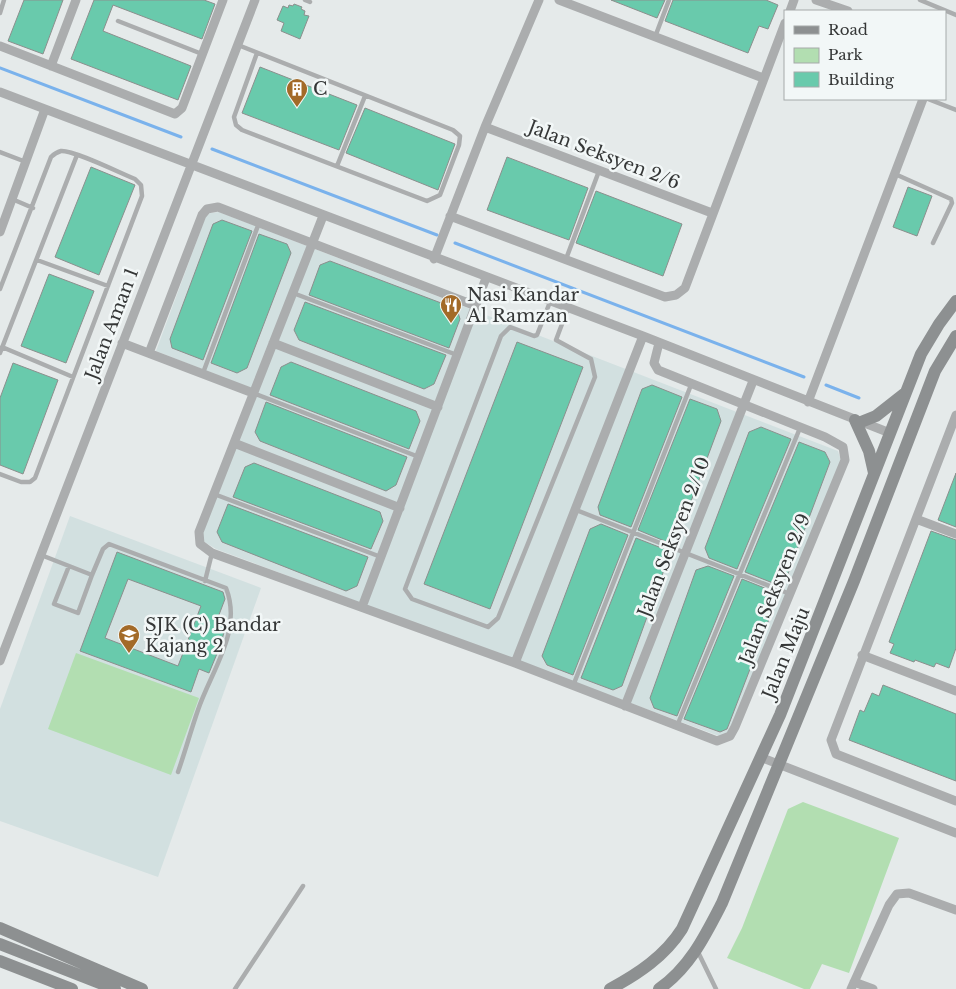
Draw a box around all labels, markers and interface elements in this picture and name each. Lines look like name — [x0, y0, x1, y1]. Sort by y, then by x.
legend — [784, 10, 946, 100]
text: Road — [828, 20, 868, 39]
text: Park — [828, 45, 864, 64]
text: Building — [828, 70, 895, 89]
building icon: C — [285, 77, 309, 108]
place label: C — [313, 78, 327, 100]
street label: Jalan Seksyen 2/6 — [523, 115, 683, 194]
street label: Jalan Aman 1 — [80, 265, 143, 385]
place label: Nasi Kandar Al Ramzan — [466, 284, 580, 327]
restaurant icon: Nasi Kandar Al Ramzan — [439, 293, 463, 324]
street label: Jalan Seksyen 2/10 — [633, 454, 715, 622]
street label: Jalan Seksyen 2/9 — [734, 510, 815, 670]
street label: Jalan Maju — [757, 604, 814, 704]
place label: SJK (C) Bandar Kajang 2 — [145, 614, 281, 657]
school or university icon: SJK (C) Bandar Kajang 2 — [117, 623, 141, 654]

